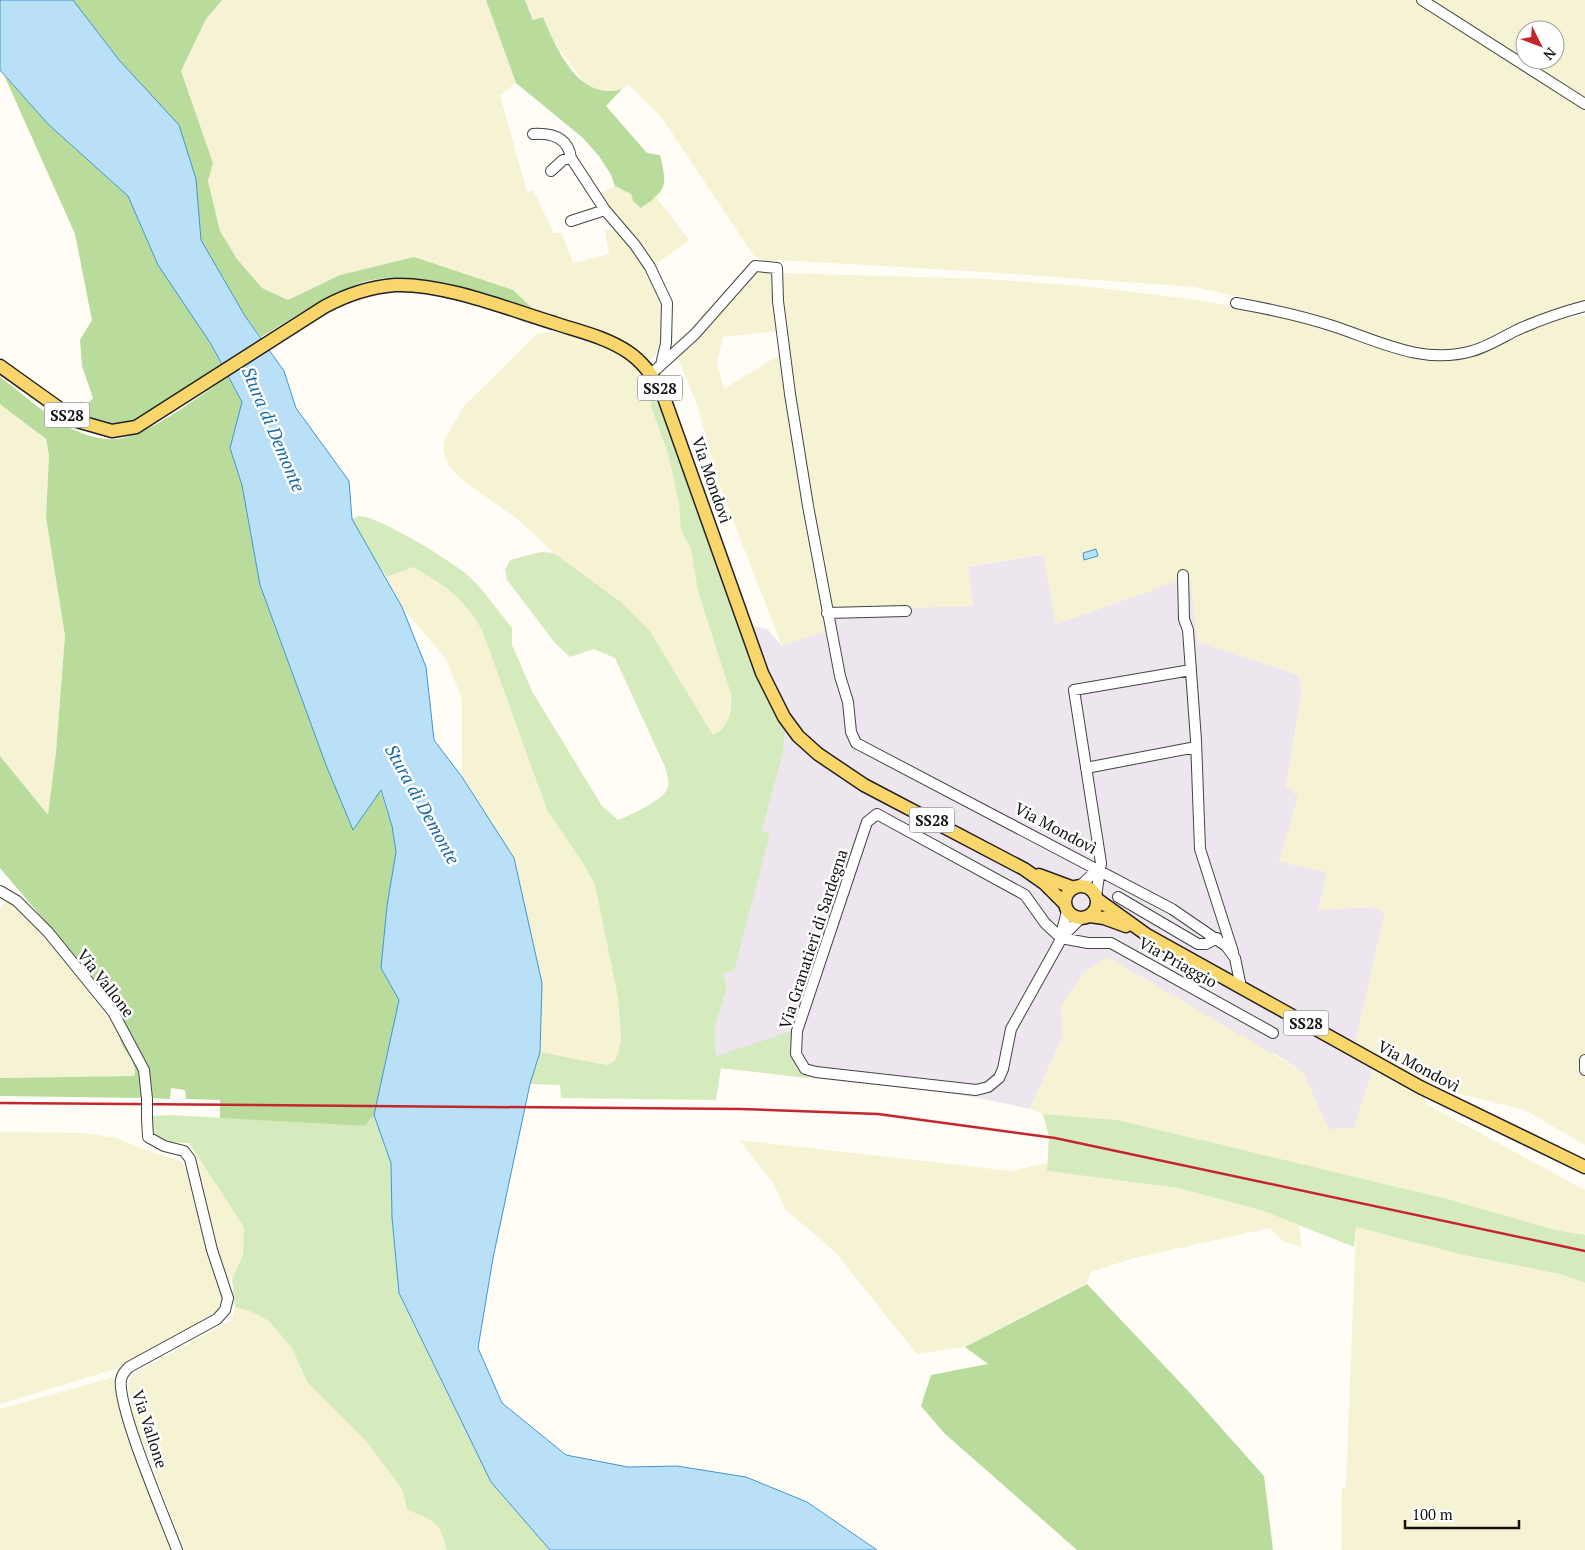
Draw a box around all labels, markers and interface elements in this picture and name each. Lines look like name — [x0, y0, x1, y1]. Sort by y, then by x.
north arrow — [1515, 20, 1565, 70]
text: N — [1539, 44, 1561, 65]
water label: Stura di Demonte — [237, 363, 311, 495]
road number: SS28 — [638, 376, 682, 400]
road number: SS28 — [44, 402, 90, 428]
street label: Via Mondovì — [687, 434, 737, 526]
water label: Stura di Demonte — [380, 740, 466, 868]
street label: Via Mondovì — [1011, 797, 1101, 859]
road number: SS28 — [910, 808, 954, 832]
street label: Via Granatieri di Sardegna — [774, 846, 852, 1032]
street label: Via Priaggio — [1135, 931, 1221, 993]
street label: Via Vallone — [72, 944, 140, 1022]
road number: SS28 — [1284, 1010, 1328, 1036]
street label: Via Mondovì — [1374, 1035, 1464, 1097]
street label: Via Vallone — [127, 1387, 173, 1471]
scale bar — [1405, 1498, 1519, 1530]
text: 100 m — [1412, 1504, 1453, 1524]

